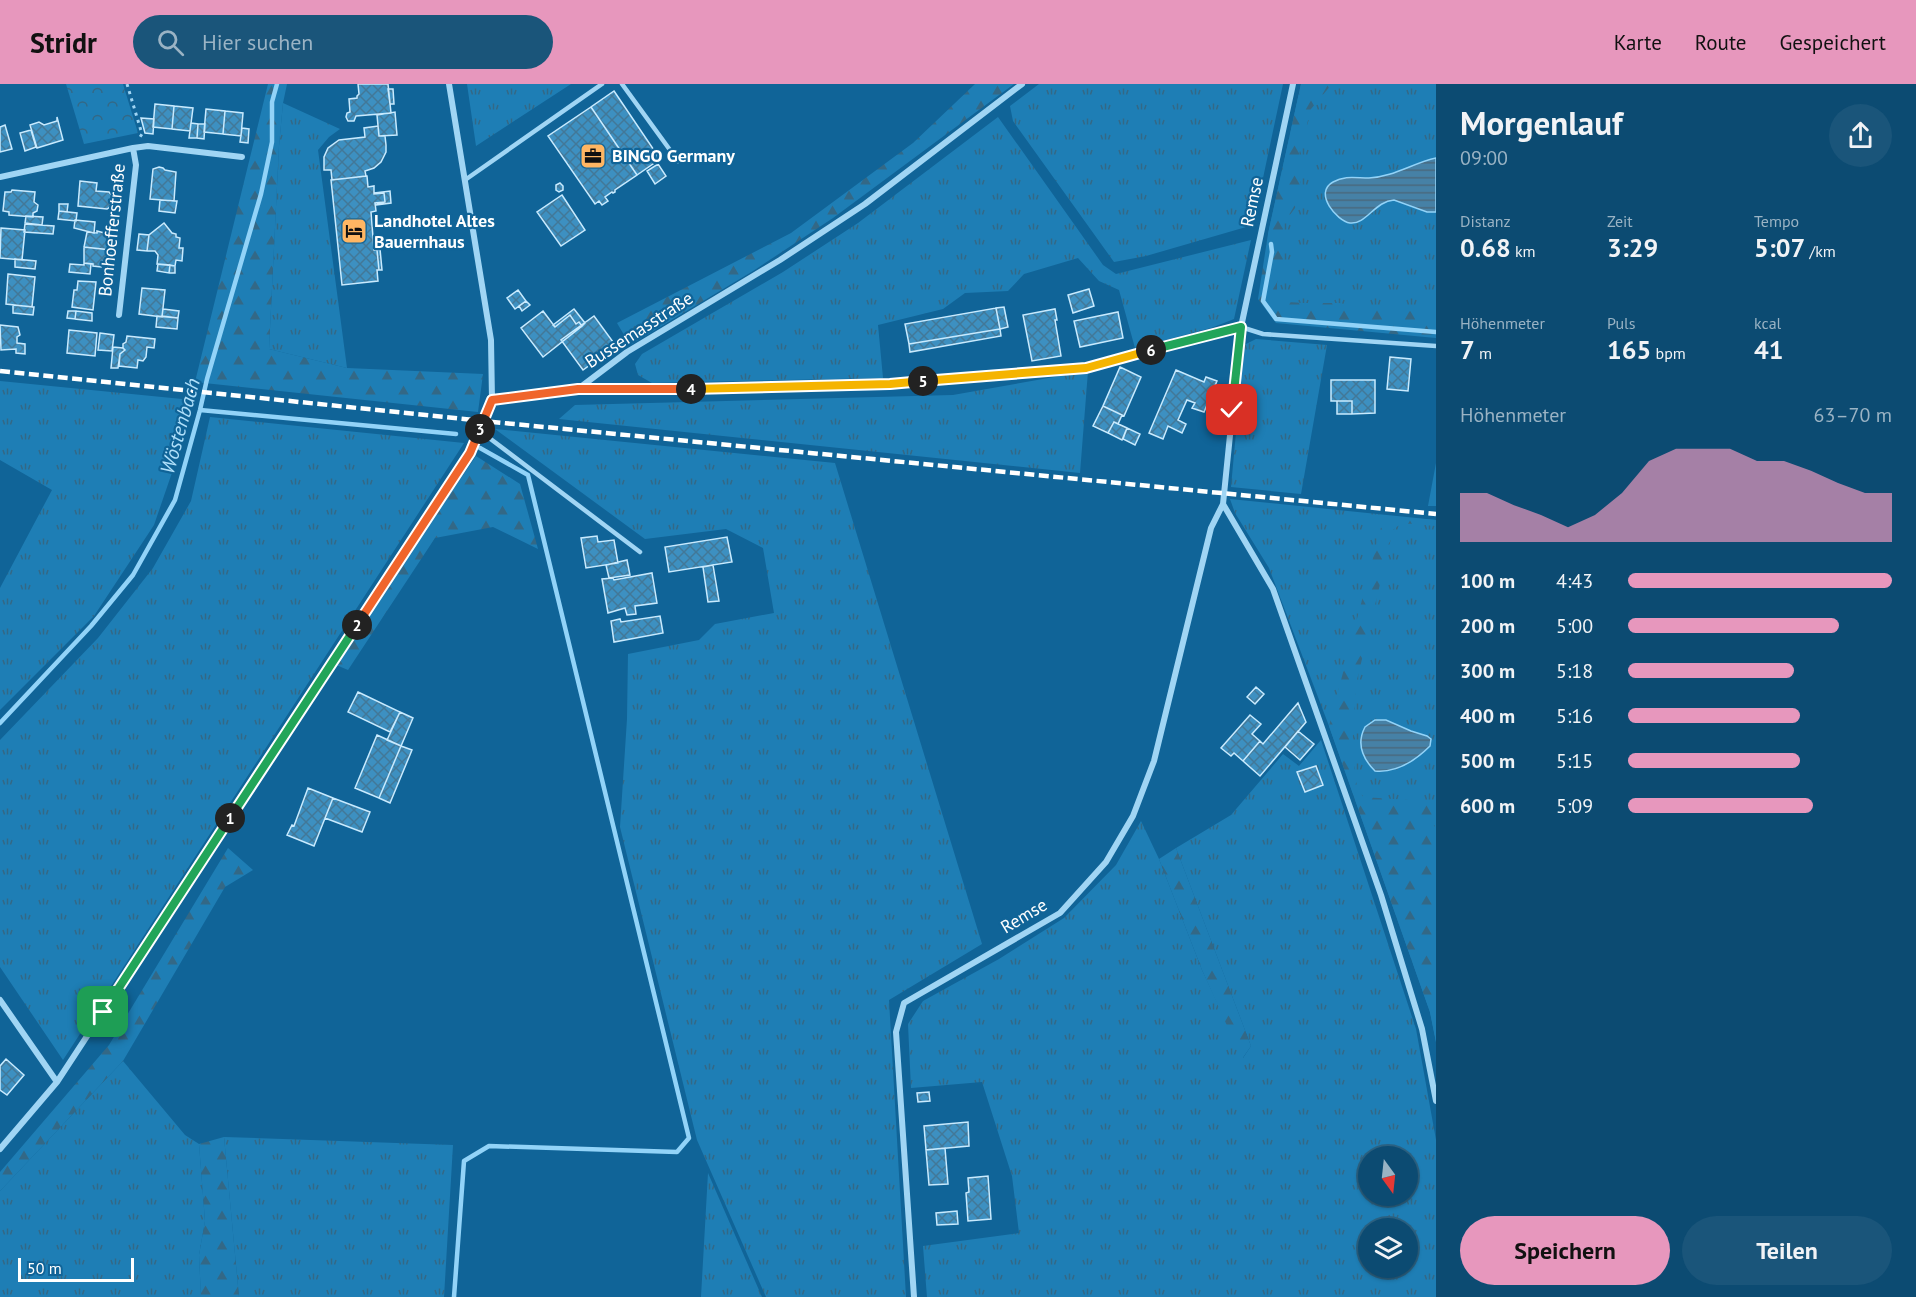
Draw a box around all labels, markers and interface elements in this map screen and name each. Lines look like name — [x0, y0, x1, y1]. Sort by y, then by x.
search box — [133, 15, 553, 69]
text: Stridr — [30, 24, 97, 61]
icon: search — [154, 26, 187, 59]
text: Hier suchen — [202, 28, 313, 56]
text: Karte — [1614, 29, 1662, 56]
text: Route — [1695, 29, 1746, 56]
text: Gespeichert — [1779, 29, 1886, 56]
text: Morgenlauf — [1460, 101, 1623, 144]
button: share — [1829, 104, 1892, 167]
office icon: BINGO Germany — [578, 141, 608, 171]
place label: BINGO Germany — [612, 144, 735, 167]
text: 09:00 — [1460, 145, 1508, 171]
street label: Bonhoefferstraße — [93, 162, 130, 298]
street label: Remse — [1235, 175, 1268, 229]
place label: Landhotel Altes Bauernhaus — [374, 209, 495, 253]
text: Distanz — [1460, 211, 1511, 231]
text: Zeit — [1607, 211, 1633, 231]
text: Tempo — [1754, 211, 1799, 231]
hotel icon: Landhotel Altes Bauernhaus — [339, 216, 369, 246]
text: 0.68 — [1460, 231, 1511, 264]
text: 3:29 — [1607, 231, 1658, 264]
text: 5:07 — [1754, 231, 1805, 264]
text: km — [1511, 241, 1536, 261]
text: /km — [1805, 241, 1836, 261]
street label: Bussemasstraße — [580, 286, 697, 373]
text: Höhenmeter — [1460, 313, 1545, 333]
text: Puls — [1607, 313, 1635, 333]
text: kcal — [1754, 313, 1781, 333]
text: 7 — [1460, 333, 1475, 366]
text: 165 — [1607, 333, 1651, 366]
text: 41 — [1754, 333, 1783, 366]
pin: 6 — [1136, 335, 1166, 365]
text: 6 — [1146, 340, 1156, 360]
text: m — [1475, 343, 1492, 363]
text: bpm — [1651, 343, 1686, 363]
pin: 5 — [908, 366, 938, 396]
text: 5 — [918, 371, 928, 391]
pin: 4 — [676, 374, 706, 404]
water label: Wöstenbach — [154, 375, 206, 477]
text: 4 — [686, 379, 696, 399]
pin — [1206, 384, 1257, 435]
icon: check — [1215, 393, 1248, 426]
text: Höhenmeter — [1460, 402, 1566, 428]
text: 63–70 m — [1814, 402, 1892, 428]
pin: 3 — [465, 414, 495, 444]
text: 3 — [475, 419, 485, 439]
text: 100 m — [1460, 568, 1515, 594]
text: 4:43 — [1556, 568, 1593, 594]
pin: 2 — [342, 610, 372, 640]
text: 200 m — [1460, 613, 1515, 639]
text: 5:00 — [1556, 613, 1593, 639]
text: 2 — [352, 615, 362, 635]
text: 300 m — [1460, 658, 1515, 684]
text: 5:18 — [1556, 658, 1593, 684]
text: 400 m — [1460, 703, 1515, 729]
text: 5:16 — [1556, 703, 1593, 729]
text: 500 m — [1460, 748, 1515, 774]
text: 5:15 — [1556, 748, 1593, 774]
text: 600 m — [1460, 793, 1515, 819]
text: 5:09 — [1556, 793, 1593, 819]
pin: 1 — [215, 803, 245, 833]
text: 1 — [225, 808, 235, 828]
street label: Remse — [996, 893, 1051, 938]
pin — [77, 986, 128, 1037]
icon: arrive — [86, 995, 119, 1028]
north arrow — [1358, 1146, 1418, 1206]
map controls — [1358, 1146, 1418, 1278]
button: Speichern — [1460, 1216, 1670, 1285]
button: Teilen — [1682, 1216, 1892, 1285]
button: layers — [1358, 1218, 1418, 1278]
scale bar — [18, 1255, 134, 1282]
text: 50 m — [27, 1258, 62, 1278]

